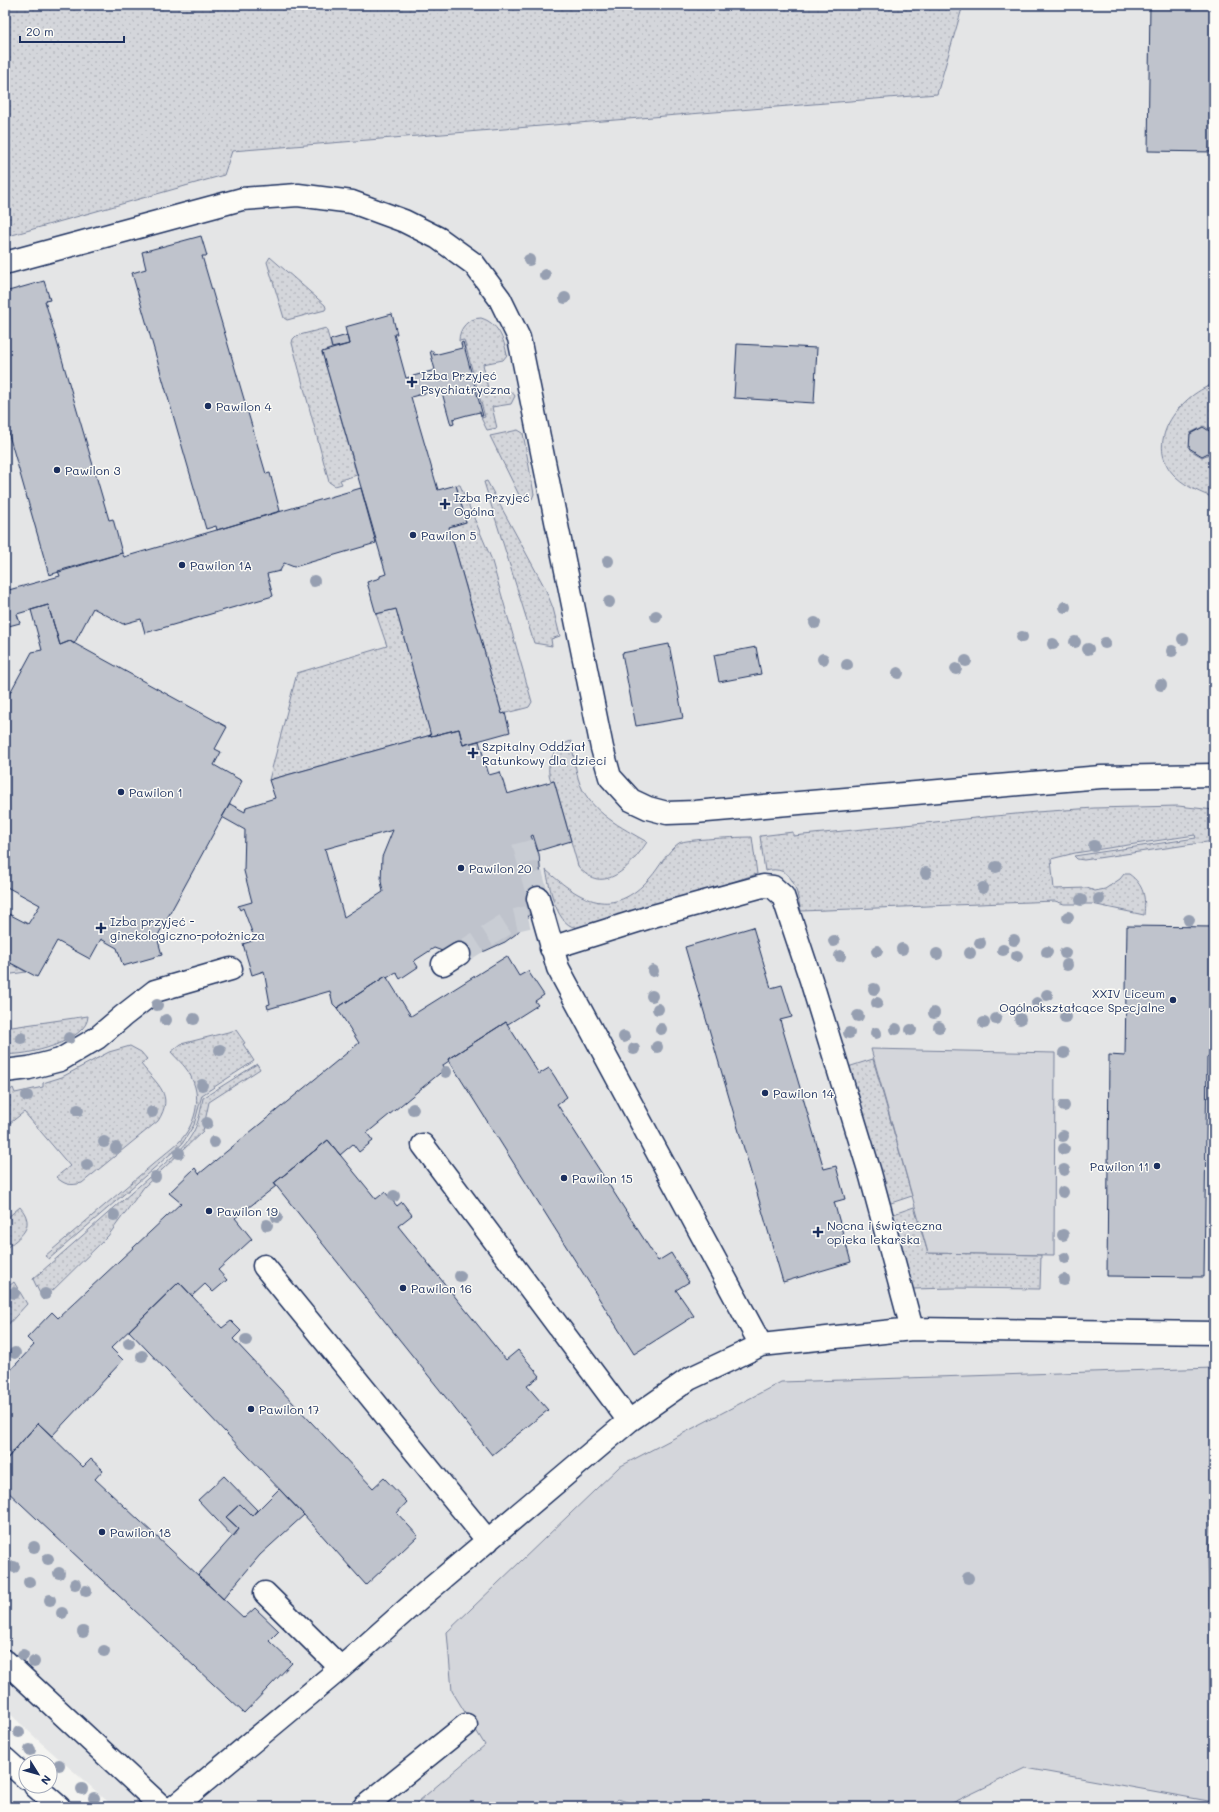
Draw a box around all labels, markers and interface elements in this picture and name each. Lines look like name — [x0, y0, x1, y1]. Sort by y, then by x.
scale bar — [20, 18, 124, 44]
text: 20 m — [26, 23, 54, 39]
place label: Izba Przyjęć Psychiatryczna — [421, 367, 511, 397]
marker: Izba Przyjęć Psychiatryczna — [406, 376, 418, 388]
place label: Pawilon 4 — [216, 398, 271, 414]
marker: Pawilon 4 — [203, 401, 213, 411]
place label: Pawilon 3 — [65, 462, 120, 478]
marker: Pawilon 3 — [52, 465, 62, 475]
place label: Izba Przyjęć Ogólna — [454, 489, 530, 519]
marker: Izba Przyjęć Ogólna — [439, 498, 451, 510]
place label: Pawilon 5 — [421, 527, 476, 543]
marker: Pawilon 5 — [408, 530, 418, 540]
place label: Pawilon 1A — [190, 557, 252, 573]
marker: Pawilon 1A — [177, 560, 187, 570]
place label: Szpitalny Oddział Ratunkowy dla dzieci — [482, 738, 607, 768]
marker: Szpitalny Oddział Ratunkowy dla dzieci — [467, 747, 479, 759]
place label: Pawilon 1 — [129, 784, 183, 800]
marker: Pawilon 1 — [116, 787, 126, 797]
place label: Pawilon 20 — [469, 860, 532, 876]
marker: Pawilon 20 — [456, 863, 466, 873]
place label: Izba przyjęć - ginekologiczno-położnicza — [110, 913, 265, 943]
marker: Izba przyjęć - ginekologiczno-położnicza — [95, 922, 107, 934]
place label: XXIV Liceum Ogólnokształcące Specjalne — [999, 985, 1165, 1015]
marker: XXIV Liceum Ogólnokształcące Specjalne — [1168, 995, 1178, 1005]
place label: Pawilon 14 — [773, 1085, 834, 1101]
marker: Pawilon 14 — [760, 1088, 770, 1098]
place label: Pawilon 11 — [1090, 1158, 1149, 1174]
marker: Pawilon 11 — [1152, 1161, 1162, 1171]
place label: Pawilon 15 — [572, 1170, 633, 1186]
marker: Pawilon 15 — [559, 1173, 569, 1183]
place label: Pawilon 19 — [217, 1203, 278, 1219]
marker: Pawilon 19 — [204, 1206, 214, 1216]
place label: Nocna i świąteczna opieka lekarska — [827, 1217, 942, 1247]
marker: Nocna i świąteczna opieka lekarska — [812, 1226, 824, 1238]
place label: Pawilon 16 — [411, 1280, 472, 1296]
marker: Pawilon 16 — [398, 1283, 408, 1293]
place label: Pawilon 17 — [259, 1401, 320, 1417]
marker: Pawilon 17 — [246, 1404, 256, 1414]
place label: Pawilon 18 — [110, 1524, 171, 1540]
marker: Pawilon 18 — [97, 1527, 107, 1537]
north arrow — [18, 1754, 58, 1794]
text: N — [38, 1772, 55, 1788]

